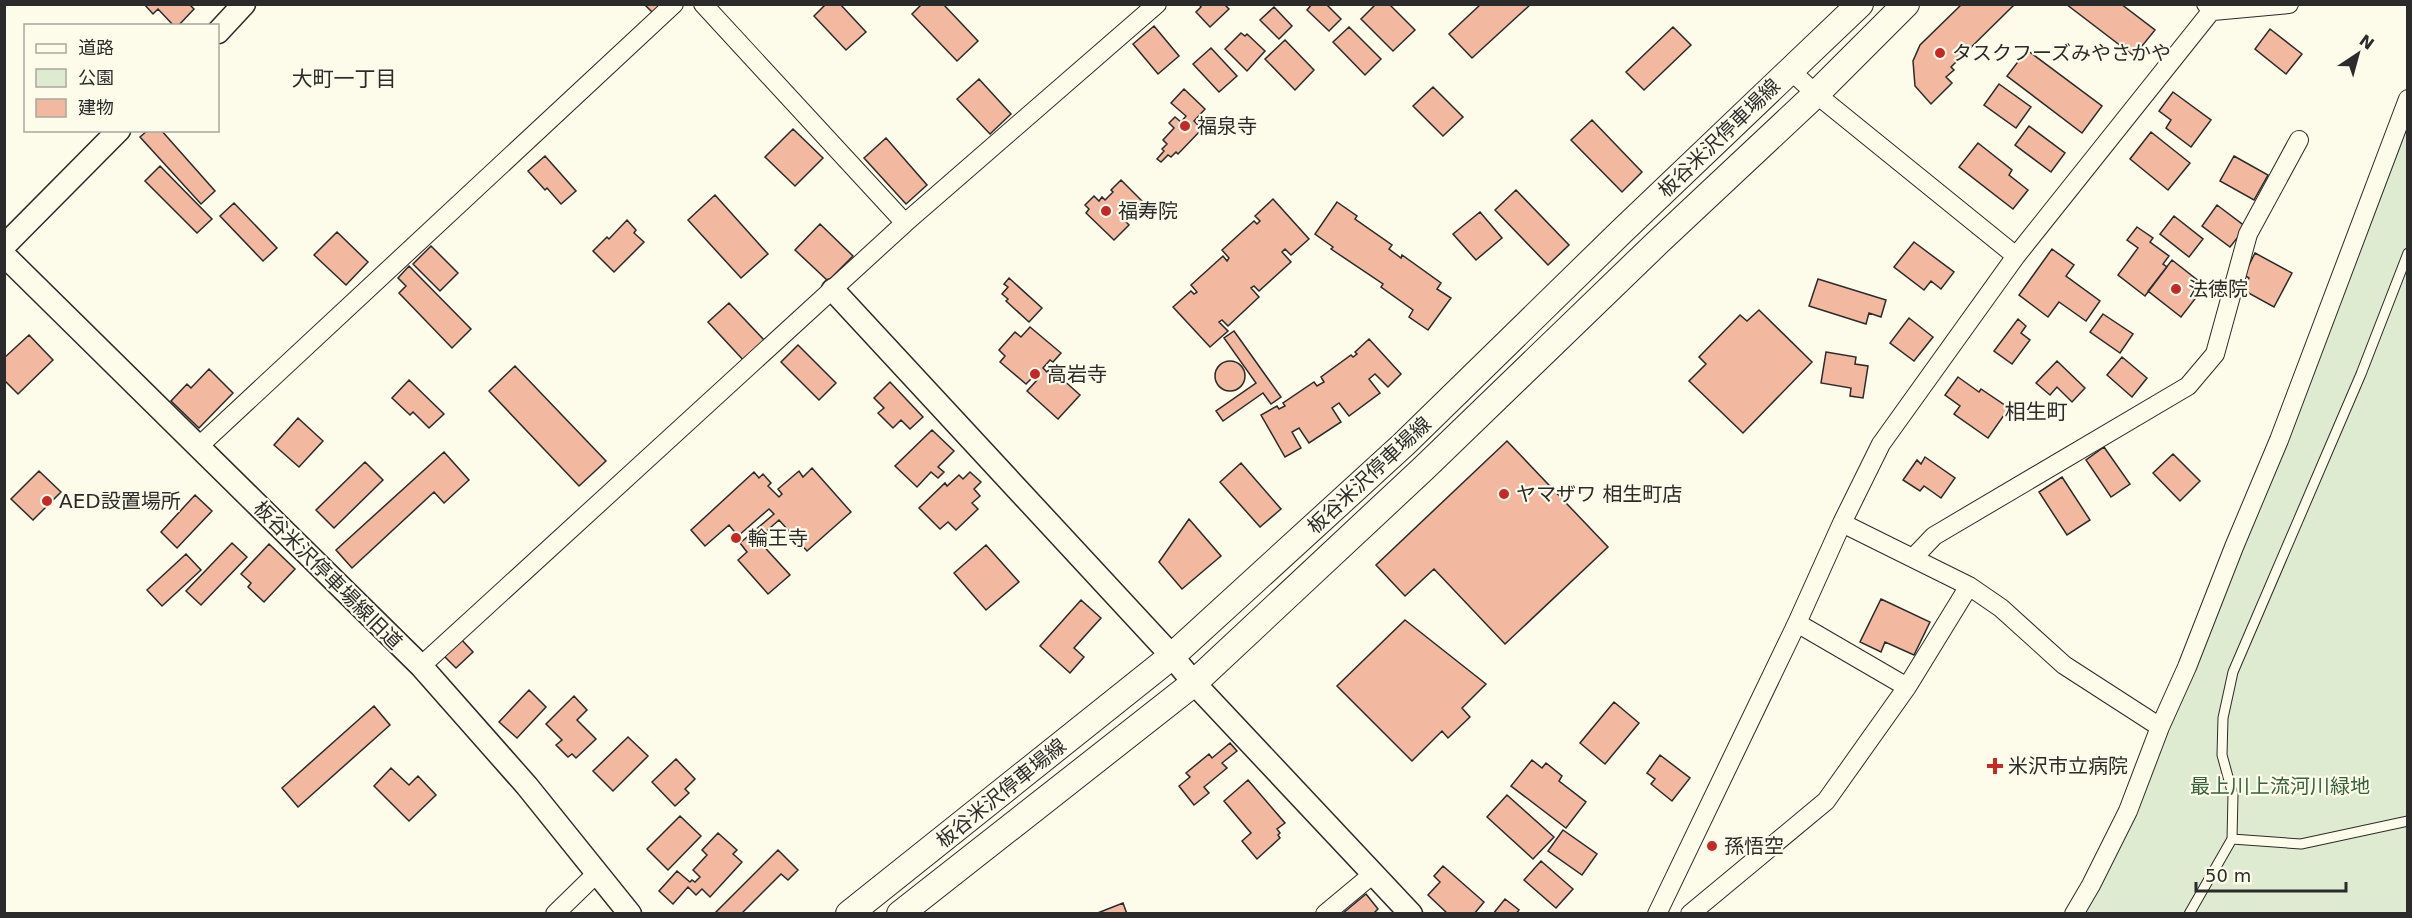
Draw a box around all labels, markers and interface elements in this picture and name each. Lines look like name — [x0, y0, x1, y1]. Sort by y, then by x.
legend — [24, 24, 219, 132]
north arrow — [2328, 24, 2388, 84]
text: N — [2356, 31, 2378, 54]
text: 道路 — [78, 37, 114, 58]
place label: タスクフーズみやさかや — [1952, 41, 2171, 65]
marker: タスクフーズみやさかや — [1933, 46, 1947, 60]
text: 公園 — [78, 67, 114, 88]
district label: 大町一丁目 — [292, 67, 397, 91]
street label: 板谷米沢停車場線 — [1653, 74, 1785, 202]
text: 建物 — [78, 97, 114, 118]
place label: 福泉寺 — [1197, 114, 1257, 138]
marker: 福泉寺 — [1178, 119, 1192, 133]
place label: 福寿院 — [1118, 199, 1178, 223]
marker: 福寿院 — [1099, 204, 1113, 218]
place label: 法徳院 — [2188, 277, 2248, 301]
marker: 法徳院 — [2169, 282, 2183, 296]
place label: 高岩寺 — [1047, 362, 1107, 386]
marker: 高岩寺 — [1028, 367, 1042, 381]
district label: 相生町 — [2005, 400, 2068, 424]
street label: 板谷米沢停車場線 — [1302, 412, 1436, 538]
place label: ヤマザワ 相生町店 — [1516, 482, 1682, 506]
marker: ヤマザワ 相生町店 — [1497, 487, 1511, 501]
place label: AED設置場所 — [59, 489, 181, 513]
marker: AED設置場所 — [40, 494, 54, 508]
street label: 板谷米沢停車場線旧道 — [249, 496, 407, 654]
place label: 輪王寺 — [748, 526, 808, 550]
marker: 輪王寺 — [729, 531, 743, 545]
street label: 板谷米沢停車場線 — [931, 733, 1071, 853]
place label: 米沢市立病院 — [2008, 754, 2128, 778]
marker: 米沢市立病院 — [1986, 757, 2004, 775]
park label: 最上川上流河川緑地 — [2190, 774, 2370, 798]
place label: 孫悟空 — [1724, 834, 1784, 858]
marker: 孫悟空 — [1705, 839, 1719, 853]
scale bar — [2196, 855, 2346, 893]
text: 50 m — [2205, 865, 2251, 886]

